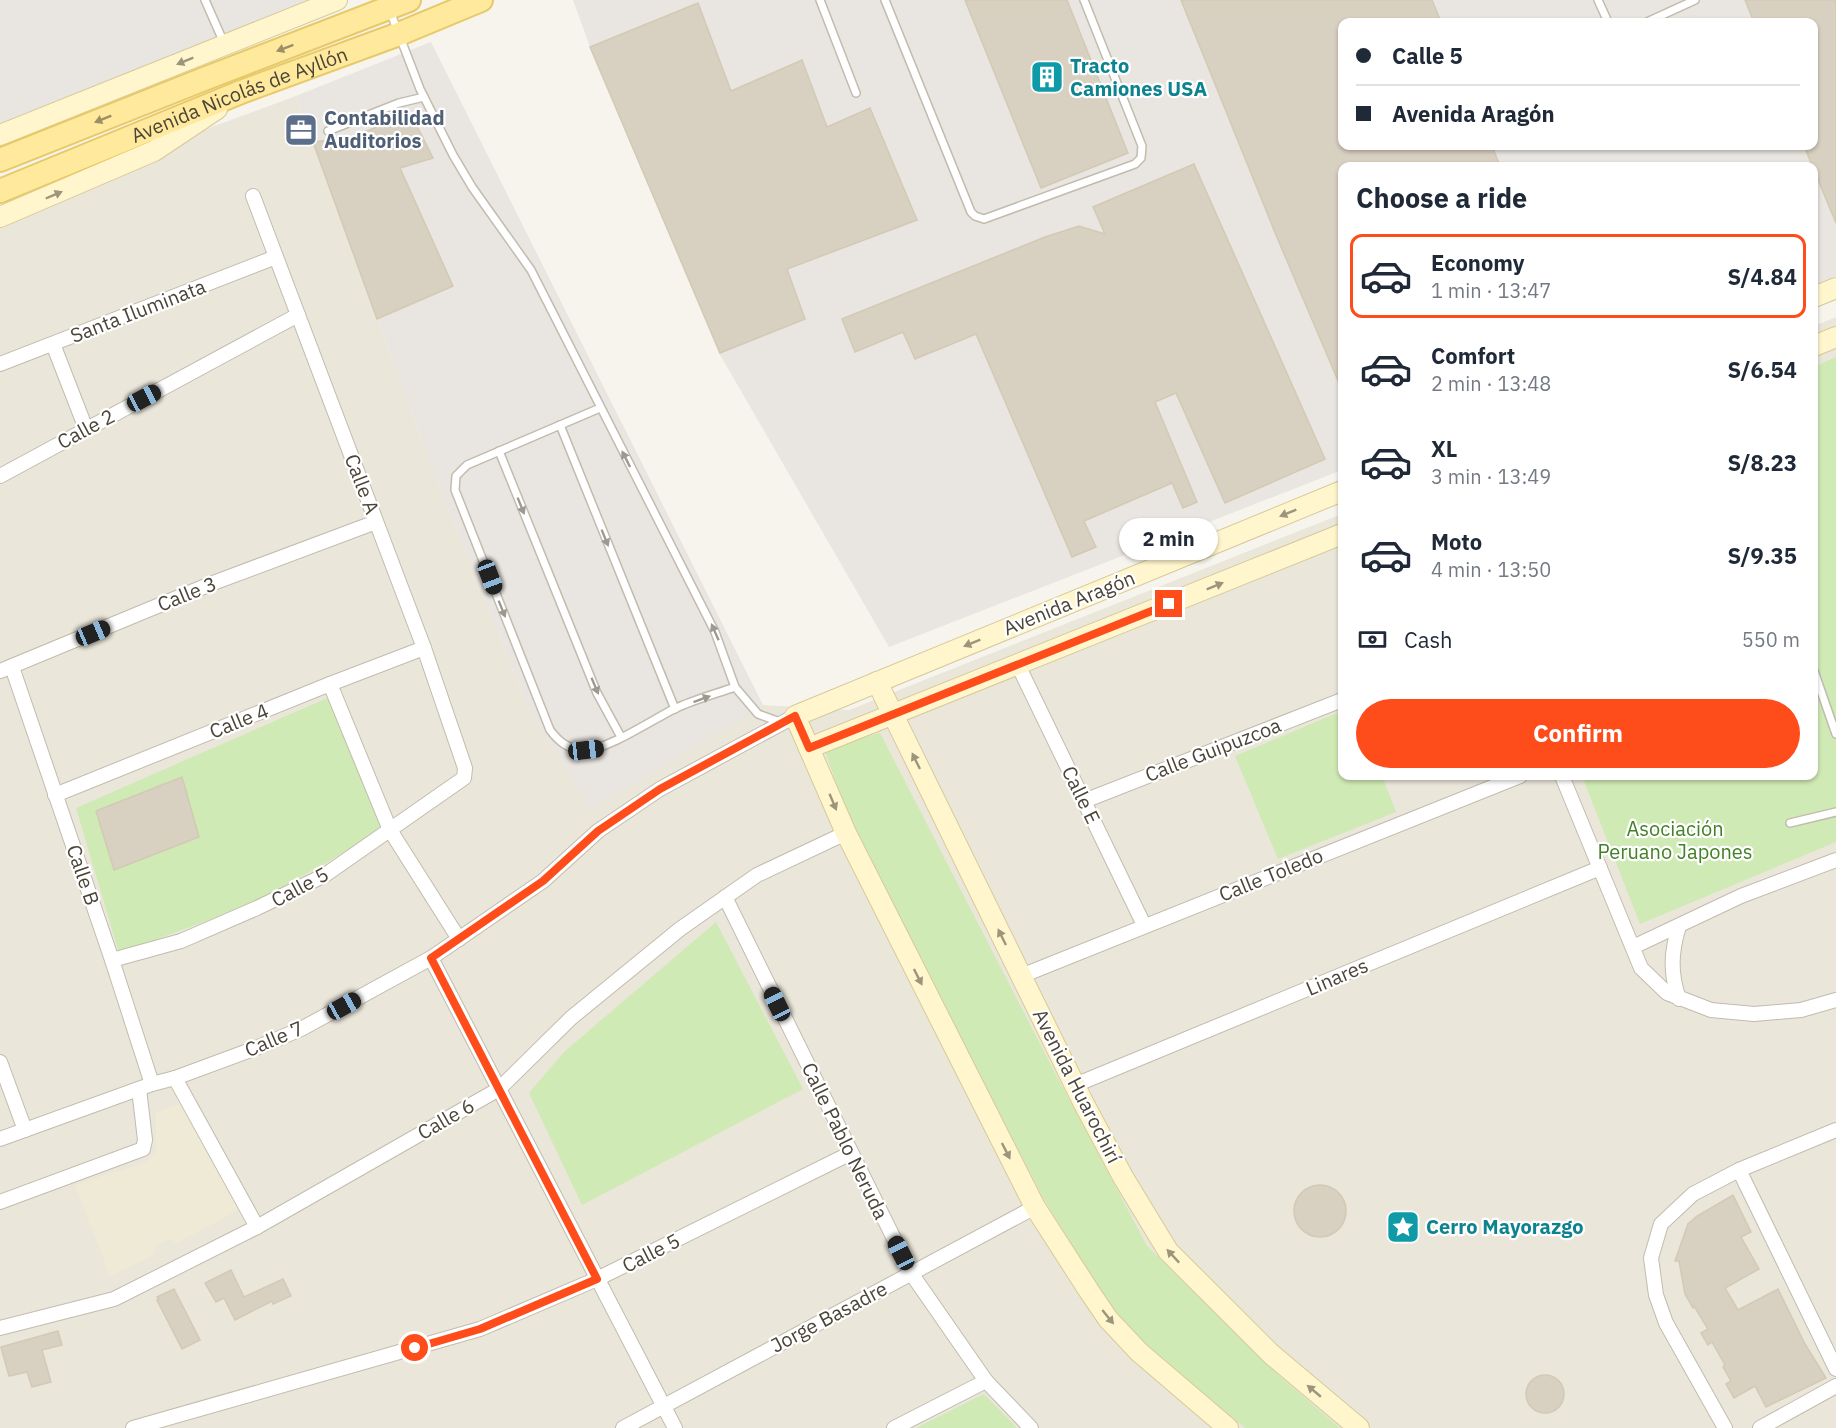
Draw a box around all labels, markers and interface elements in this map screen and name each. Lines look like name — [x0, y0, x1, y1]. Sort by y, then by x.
street label: Avenida Nicolás de Ayllón — [127, 40, 351, 149]
text: Calle 5 — [1392, 41, 1463, 70]
one-way arrow — [276, 43, 294, 53]
place label: Tracto Camiones USA — [1070, 52, 1208, 102]
one-way arrow — [176, 56, 194, 66]
building icon: Tracto Camiones USA — [1029, 59, 1065, 95]
text: Avenida Aragón — [1392, 99, 1555, 128]
place label: Contabilidad Auditorios — [324, 104, 445, 154]
office icon: Contabilidad Auditorios — [283, 112, 319, 148]
one-way arrow — [94, 114, 112, 124]
text: Choose a ride — [1356, 180, 1527, 215]
one-way arrow — [45, 190, 63, 199]
text: Economy — [1431, 248, 1525, 277]
icon: car — [1359, 249, 1413, 303]
text: S/4.84 — [1728, 262, 1797, 291]
street label: Santa Iluminata — [66, 272, 210, 349]
text: 1 min · 13:47 — [1431, 277, 1551, 304]
text: Comfort — [1431, 341, 1515, 370]
icon: car — [1359, 342, 1413, 396]
text: S/6.54 — [1728, 355, 1797, 384]
text: 2 min · 13:48 — [1431, 370, 1551, 397]
car — [124, 382, 164, 414]
street label: Calle 2 — [52, 402, 119, 455]
text: XL — [1431, 434, 1457, 463]
icon: car — [1359, 435, 1413, 489]
text: S/8.23 — [1728, 448, 1797, 477]
street label: Calle A — [339, 450, 386, 518]
one-way arrow — [622, 450, 631, 467]
text: 3 min · 13:49 — [1431, 463, 1551, 490]
one-way arrow — [516, 497, 526, 515]
one-way arrow — [1279, 508, 1297, 518]
callout: 2 min — [1120, 517, 1218, 559]
text: 2 min — [1142, 525, 1195, 552]
text: Moto — [1431, 527, 1482, 556]
icon: car — [1359, 528, 1413, 582]
one-way arrow — [601, 529, 611, 547]
text: S/9.35 — [1728, 541, 1797, 570]
text: 4 min · 13:50 — [1431, 556, 1551, 583]
car — [475, 557, 505, 597]
street label: Avenida Aragón — [999, 564, 1139, 641]
street label: Calle 3 — [153, 569, 220, 618]
one-way arrow — [1206, 581, 1224, 591]
route end — [1155, 590, 1182, 617]
one-way arrow — [497, 601, 507, 619]
car — [73, 618, 113, 648]
one-way arrow — [710, 623, 720, 641]
icon: cash — [1356, 623, 1389, 656]
text: Cash — [1404, 625, 1453, 654]
text: 550 m — [1742, 626, 1800, 653]
one-way arrow — [963, 639, 981, 648]
one-way arrow — [590, 678, 600, 696]
one-way arrow — [693, 693, 711, 703]
street label: Calle 4 — [205, 696, 272, 745]
button: Confirm — [1356, 699, 1800, 768]
street label: Calle Guipuzcoa — [1141, 711, 1285, 788]
car — [567, 739, 605, 761]
one-way arrow — [912, 753, 921, 770]
street label: Calle E — [1056, 761, 1107, 828]
one-way arrow — [828, 793, 837, 810]
park label: Asociación Peruano Japones — [1597, 815, 1753, 865]
street label: Calle B — [61, 841, 106, 909]
street label: Calle Toledo — [1215, 841, 1327, 908]
street label: Calle 5 — [266, 860, 333, 913]
one-way arrow — [998, 928, 1007, 945]
street label: Linares — [1302, 951, 1372, 1002]
one-way arrow — [914, 968, 923, 985]
car — [761, 984, 793, 1024]
car — [324, 989, 364, 1023]
street label: Avenida Huarochirí — [1027, 1004, 1128, 1168]
street label: Calle 7 — [240, 1014, 307, 1063]
street label: Calle Pablo Neruda — [796, 1058, 895, 1224]
street label: Calle 6 — [412, 1091, 479, 1146]
one-way arrow — [1002, 1142, 1011, 1159]
place icon: Cerro Mayorazgo — [1385, 1209, 1421, 1245]
place label: Cerro Mayorazgo — [1426, 1213, 1583, 1240]
street label: Calle 5 — [617, 1227, 684, 1279]
car — [885, 1233, 917, 1273]
one-way arrow — [1166, 1249, 1180, 1264]
street label: Jorge Basadre — [766, 1274, 892, 1359]
one-way arrow — [1101, 1309, 1114, 1325]
route start — [401, 1334, 428, 1361]
one-way arrow — [1306, 1384, 1322, 1397]

